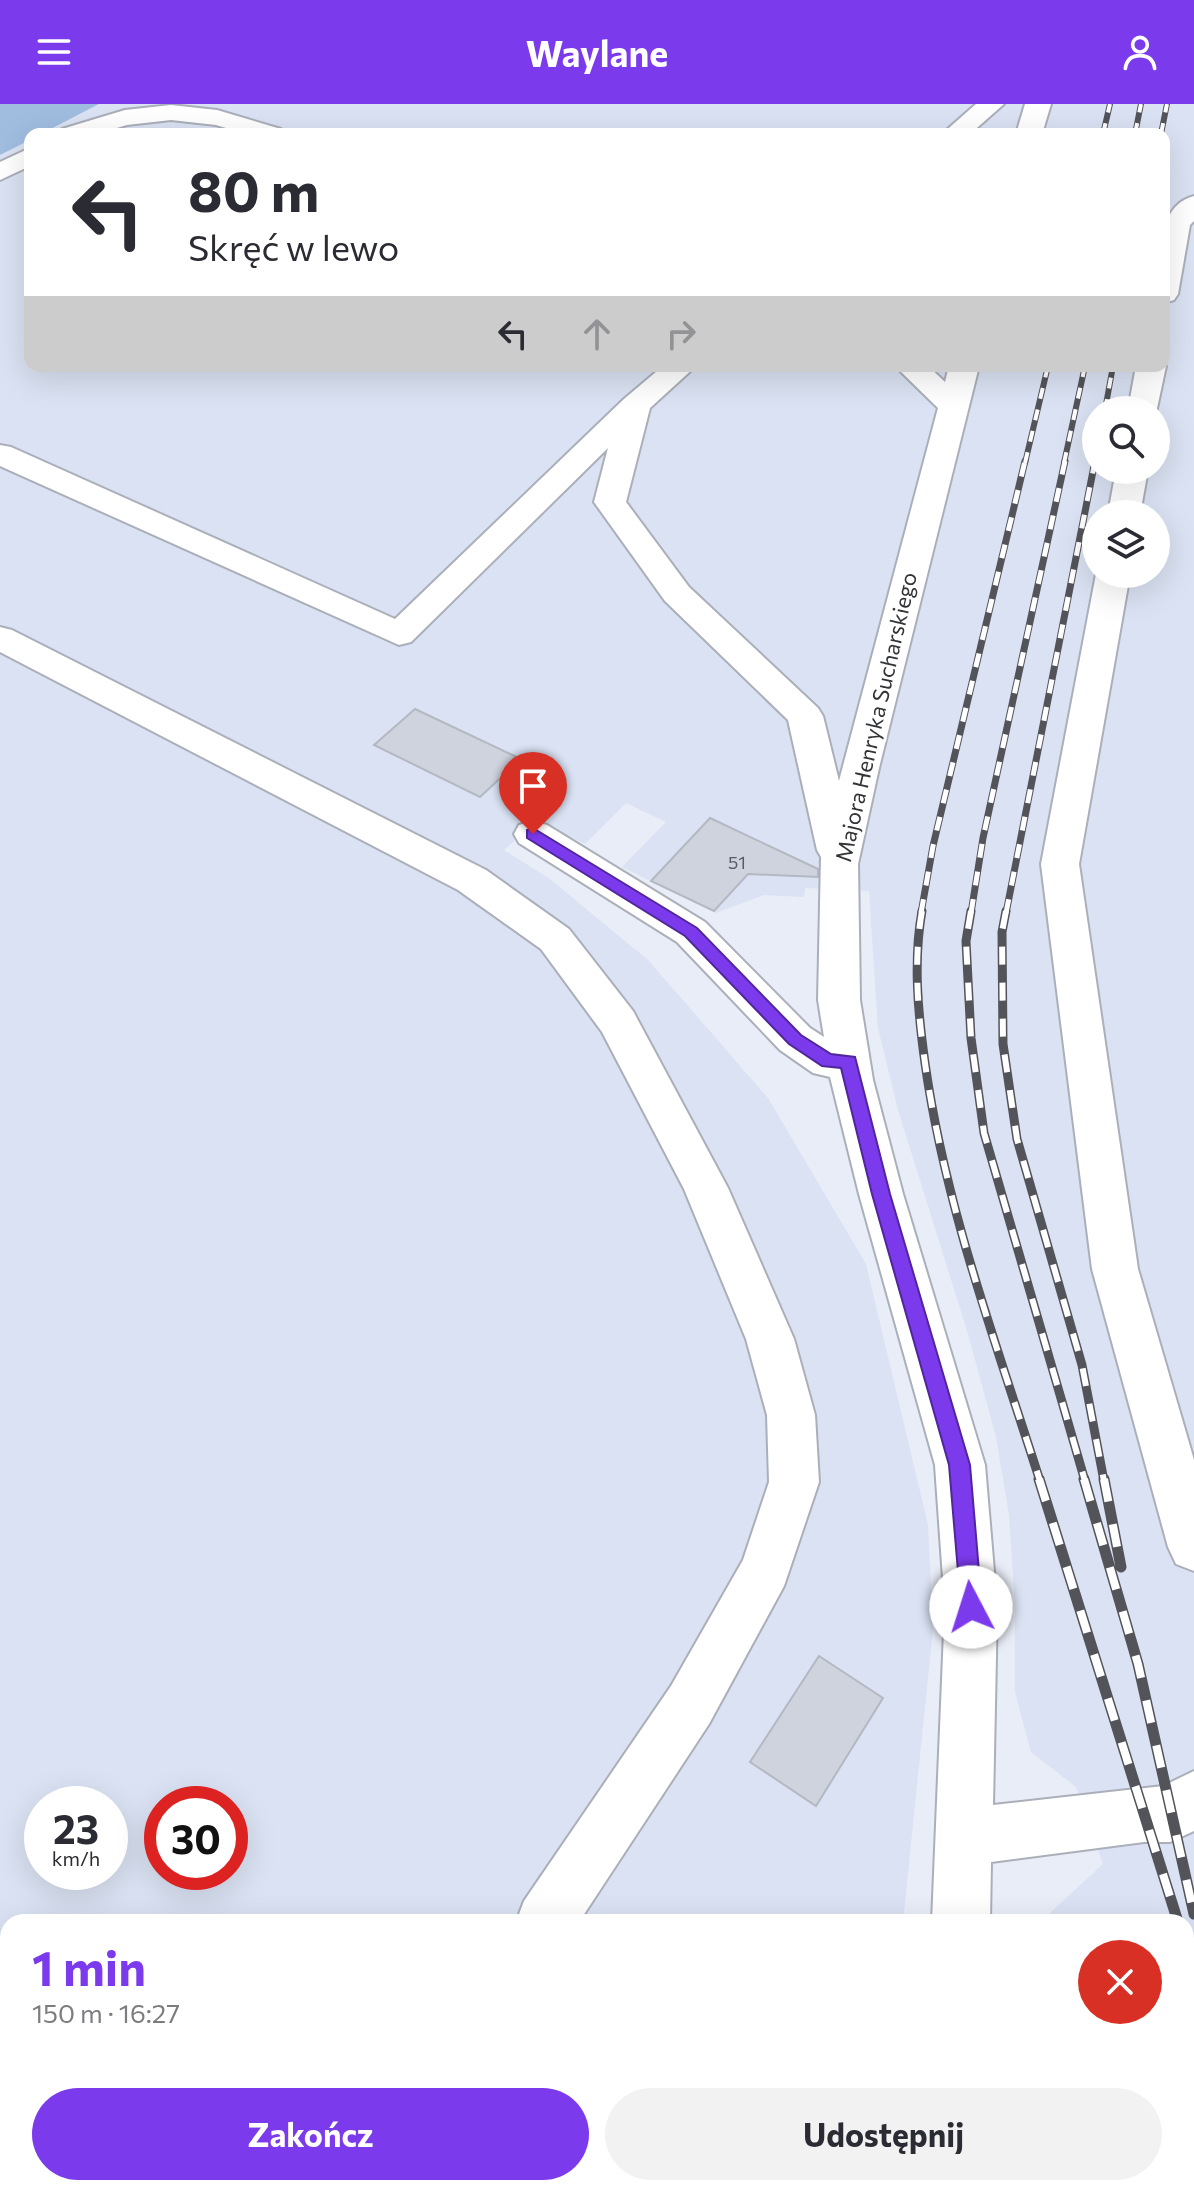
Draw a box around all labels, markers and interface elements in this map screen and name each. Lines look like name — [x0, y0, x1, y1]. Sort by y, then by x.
icon: menu — [32, 30, 76, 74]
text: Waylane — [526, 30, 668, 74]
icon: person — [1118, 30, 1162, 74]
text: 80 m — [188, 155, 319, 224]
icon: left — [56, 160, 160, 264]
text: Skręć w lewo — [188, 224, 399, 268]
icon: left — [491, 312, 535, 356]
icon: ahead — [575, 312, 619, 356]
icon: right — [659, 312, 703, 356]
map controls — [1082, 396, 1170, 588]
button: search — [1082, 396, 1170, 484]
button: layers — [1082, 500, 1170, 588]
street label: Majora Henryka Sucharskiego — [829, 569, 922, 864]
pin — [499, 752, 567, 834]
icon: arrive — [511, 764, 555, 808]
house number: 51 — [728, 851, 746, 873]
position arrow — [929, 1565, 1013, 1649]
speed limit sign: 30 — [144, 1786, 248, 1890]
text: 23 — [53, 1803, 99, 1852]
text: km/h — [52, 1846, 100, 1870]
text: 1 min — [32, 1937, 146, 1996]
button: close — [1078, 1940, 1162, 2024]
text: 150 m · 16:27 — [32, 1997, 180, 2028]
button: Zakończ — [32, 2088, 589, 2180]
button: Udostępnij — [605, 2088, 1162, 2180]

